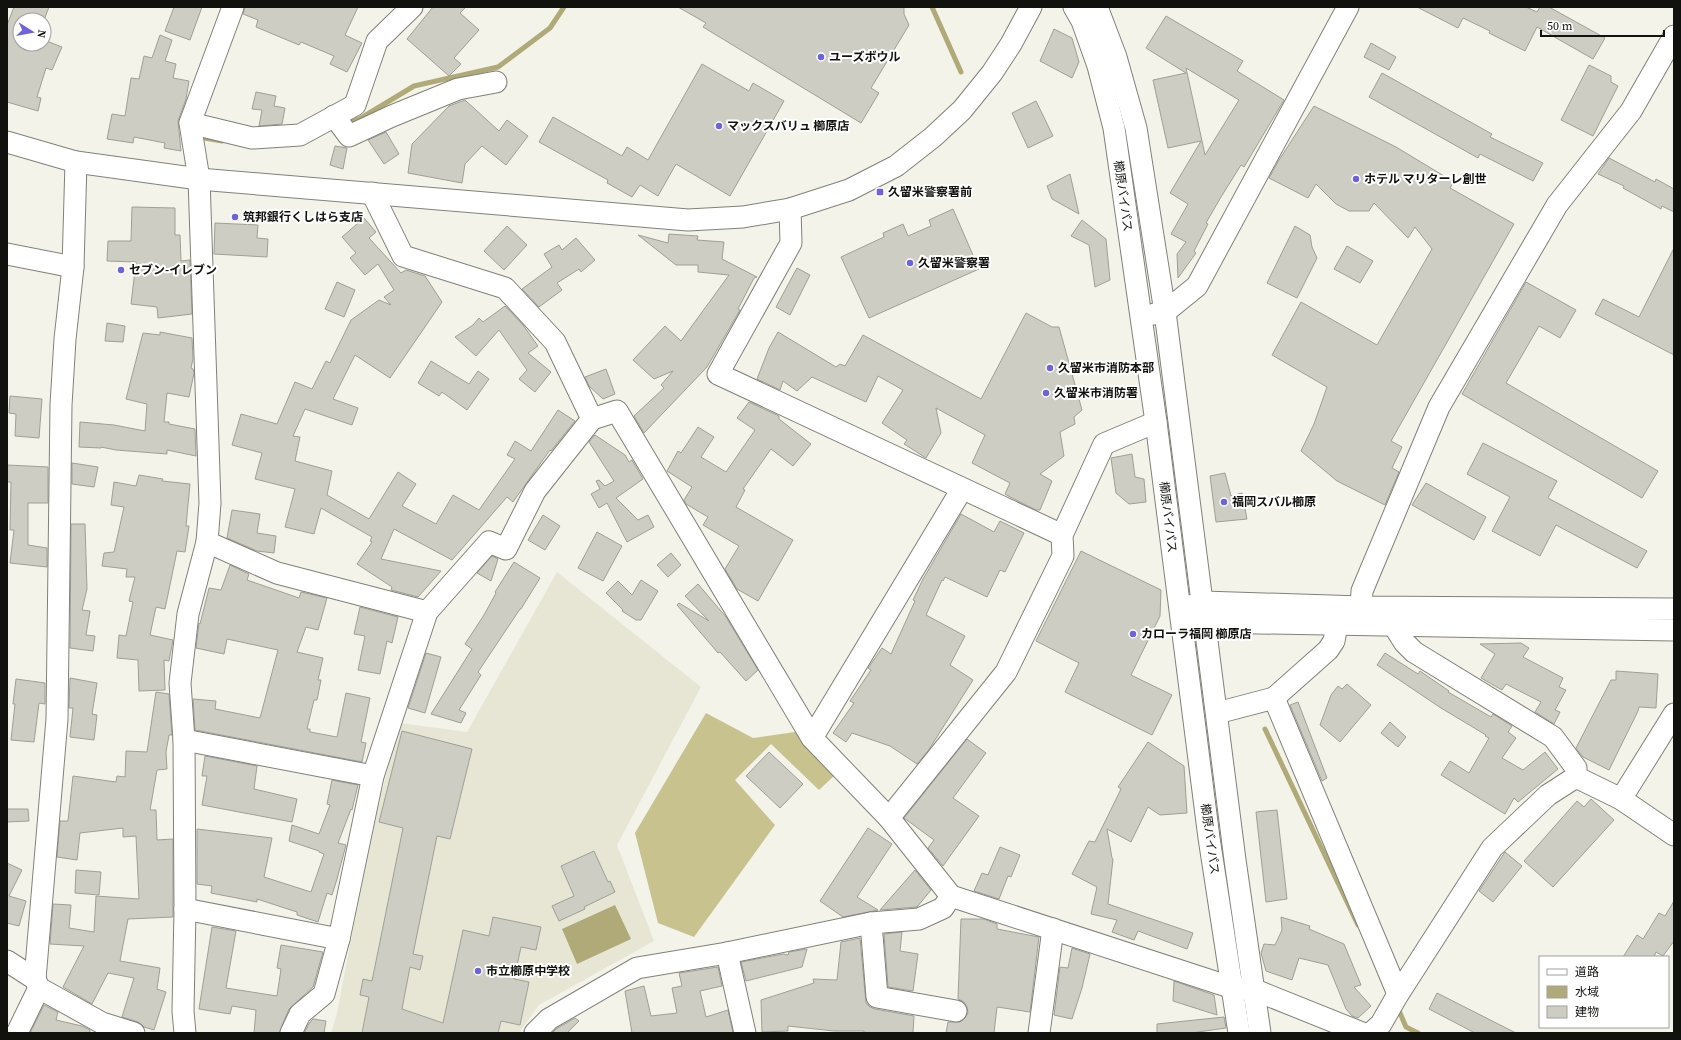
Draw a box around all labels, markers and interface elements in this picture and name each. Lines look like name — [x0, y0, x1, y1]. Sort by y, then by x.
north arrow — [12, 12, 52, 52]
scale bar — [1541, 12, 1664, 38]
text: 50 m — [1547, 18, 1573, 34]
text: N — [33, 28, 49, 39]
place label: ユーズボウル — [829, 49, 900, 65]
marker: ユーズボウル — [816, 52, 826, 62]
place label: マックスバリュ 櫛原店 — [727, 118, 849, 134]
marker: マックスバリュ 櫛原店 — [714, 121, 724, 131]
street label: 櫛原バイパス — [1110, 159, 1136, 233]
place label: ホテル マリターレ創世 — [1364, 171, 1487, 187]
marker: ホテル マリターレ創世 — [1351, 174, 1361, 184]
place label: 久留米警察署前 — [888, 184, 972, 200]
marker: 久留米警察署前 — [875, 187, 885, 197]
place label: 筑邦銀行くしはら支店 — [243, 209, 363, 225]
marker: 筑邦銀行くしはら支店 — [230, 212, 240, 222]
place label: 久留米警察署 — [918, 255, 990, 271]
marker: 久留米警察署 — [905, 258, 915, 268]
place label: セブン-イレブン — [129, 262, 217, 278]
marker: セブン-イレブン — [116, 265, 126, 275]
place label: 久留米市消防本部 — [1058, 360, 1154, 376]
marker: 久留米市消防本部 — [1045, 363, 1055, 373]
place label: 久留米市消防署 — [1054, 385, 1138, 401]
marker: 久留米市消防署 — [1041, 388, 1051, 398]
street label: 櫛原バイパス — [1156, 480, 1180, 554]
place label: 福岡スバル櫛原 — [1232, 494, 1316, 510]
marker: 福岡スバル櫛原 — [1219, 497, 1229, 507]
place label: カローラ福岡 櫛原店 — [1141, 626, 1252, 642]
marker: カローラ福岡 櫛原店 — [1128, 629, 1138, 639]
street label: 櫛原バイパス — [1197, 802, 1223, 876]
legend — [1539, 956, 1669, 1028]
place label: 市立櫛原中学校 — [486, 963, 570, 979]
text: 道路 — [1575, 964, 1599, 980]
marker: 市立櫛原中学校 — [473, 966, 483, 976]
text: 水域 — [1575, 984, 1599, 1000]
text: 建物 — [1575, 1004, 1599, 1020]

